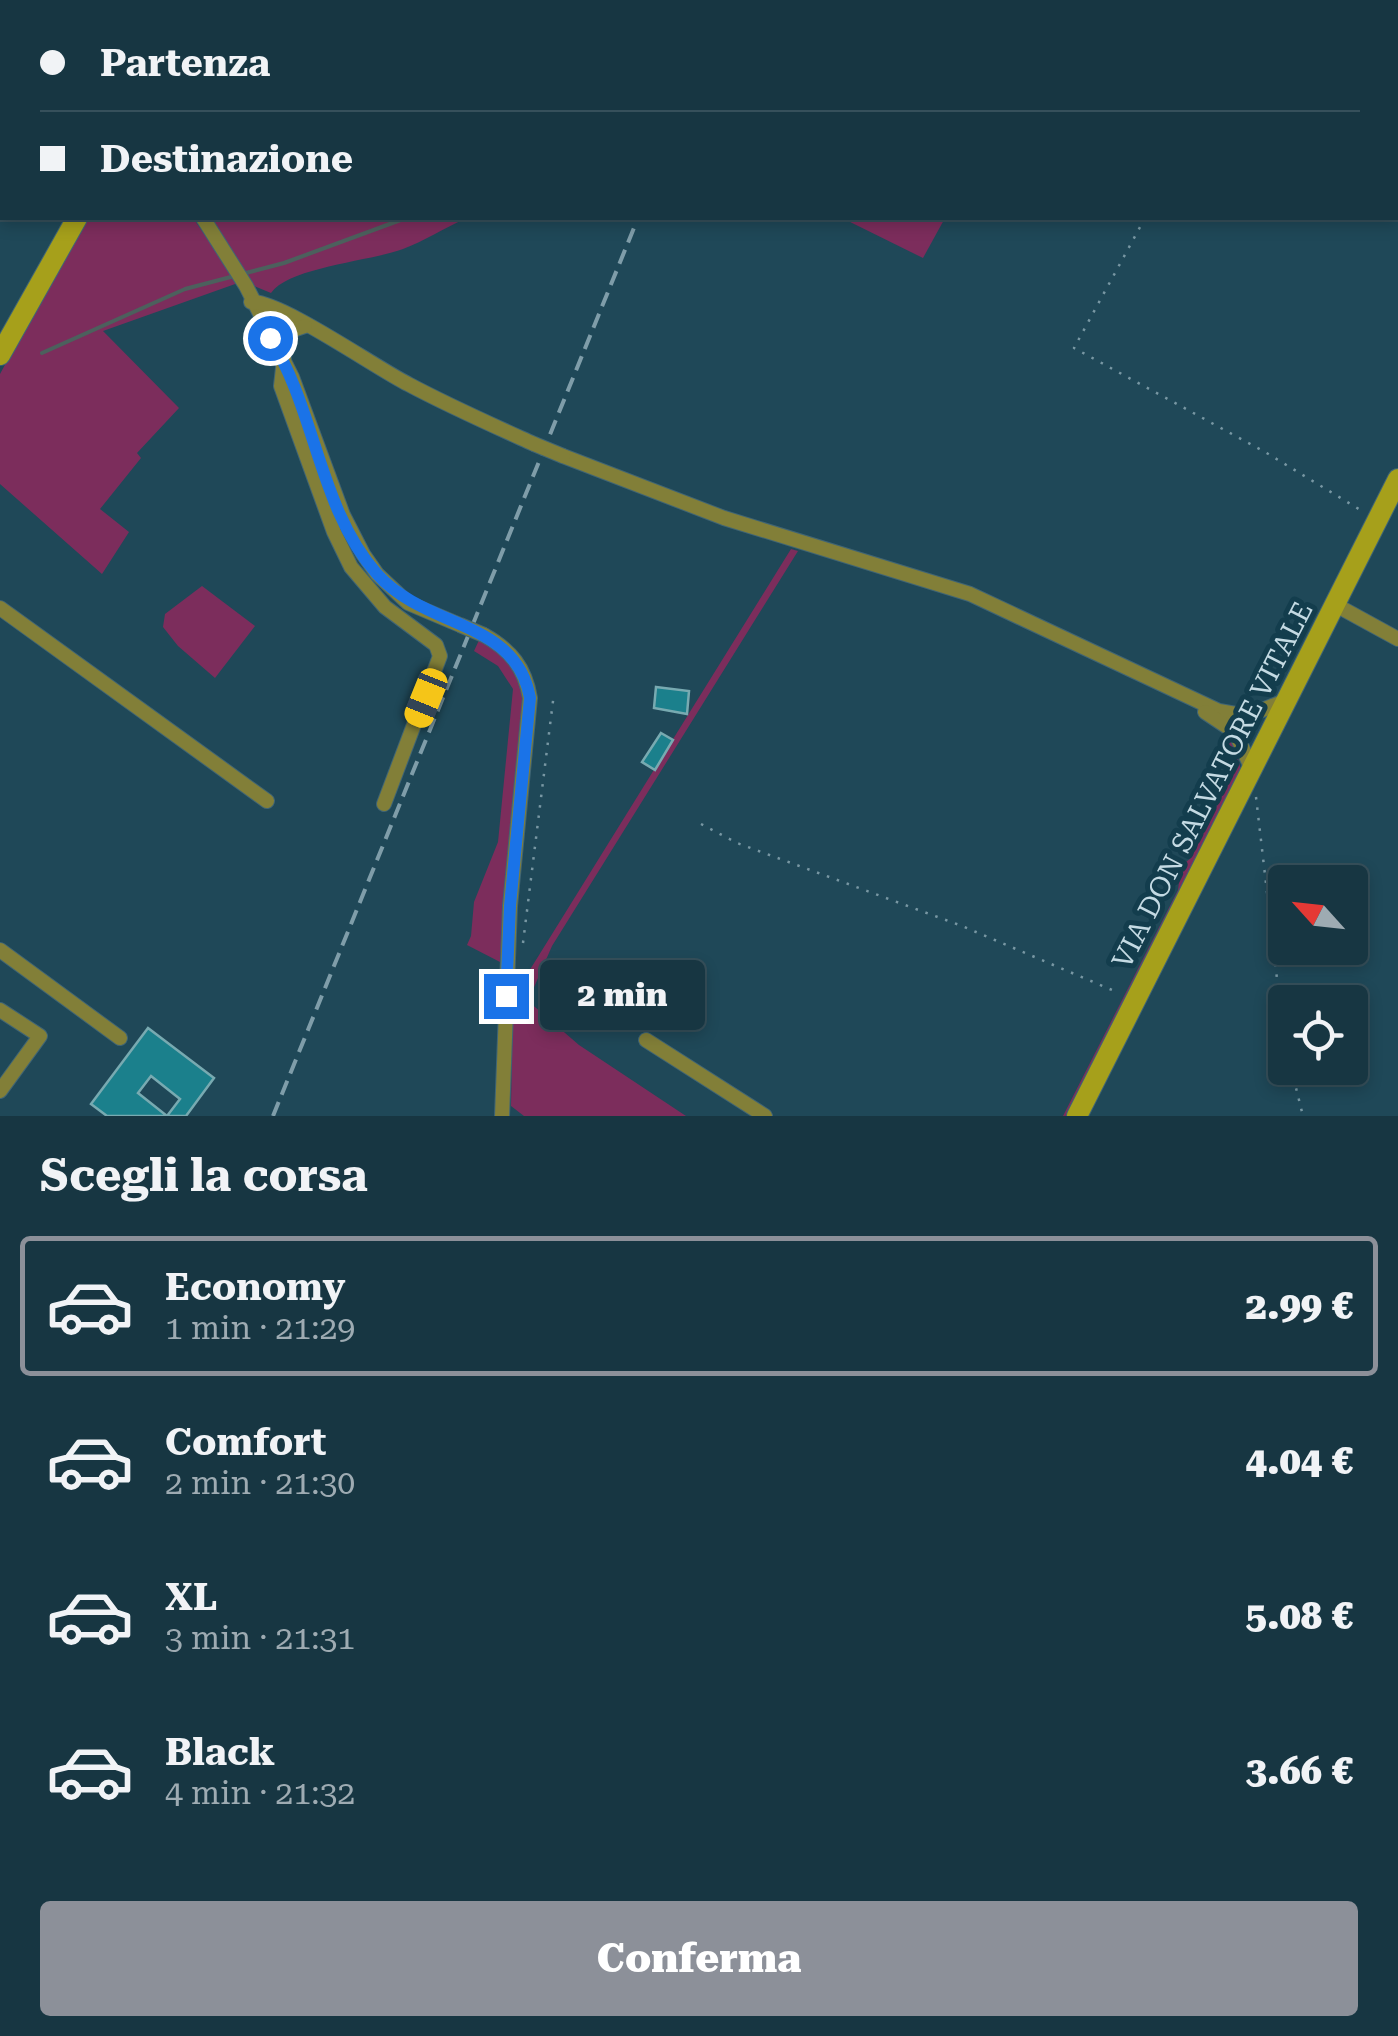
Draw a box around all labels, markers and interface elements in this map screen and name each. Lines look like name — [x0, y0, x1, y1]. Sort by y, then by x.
text: Partenza — [100, 41, 270, 85]
text: Destinazione — [100, 137, 353, 181]
route start — [248, 316, 293, 361]
street label: VIA DON SALVATORE VITALE — [1105, 596, 1320, 974]
car — [401, 665, 451, 731]
north arrow — [1268, 865, 1368, 965]
map controls — [1268, 865, 1368, 1085]
callout: 2 min — [541, 961, 706, 1031]
route end — [484, 974, 529, 1019]
text: 2 min — [578, 976, 667, 1014]
button: locate — [1268, 985, 1368, 1085]
text: Scegli la corsa — [40, 1149, 368, 1202]
icon: car — [45, 1261, 135, 1351]
text: Economy — [165, 1265, 345, 1309]
text: 2.99 € — [1246, 1284, 1353, 1328]
text: 1 min · 21:29 — [165, 1309, 355, 1347]
icon: car — [45, 1416, 135, 1506]
text: Comfort — [165, 1420, 326, 1464]
text: 4.04 € — [1246, 1439, 1353, 1483]
text: 2 min · 21:30 — [165, 1464, 355, 1502]
icon: car — [45, 1571, 135, 1661]
text: XL — [165, 1575, 217, 1619]
text: 5.08 € — [1246, 1594, 1353, 1638]
text: 3 min · 21:31 — [165, 1619, 355, 1657]
icon: car — [45, 1726, 135, 1816]
text: Black — [165, 1730, 275, 1774]
text: 3.66 € — [1246, 1749, 1353, 1793]
text: 4 min · 21:32 — [165, 1774, 355, 1812]
button: Conferma — [40, 1901, 1358, 2016]

